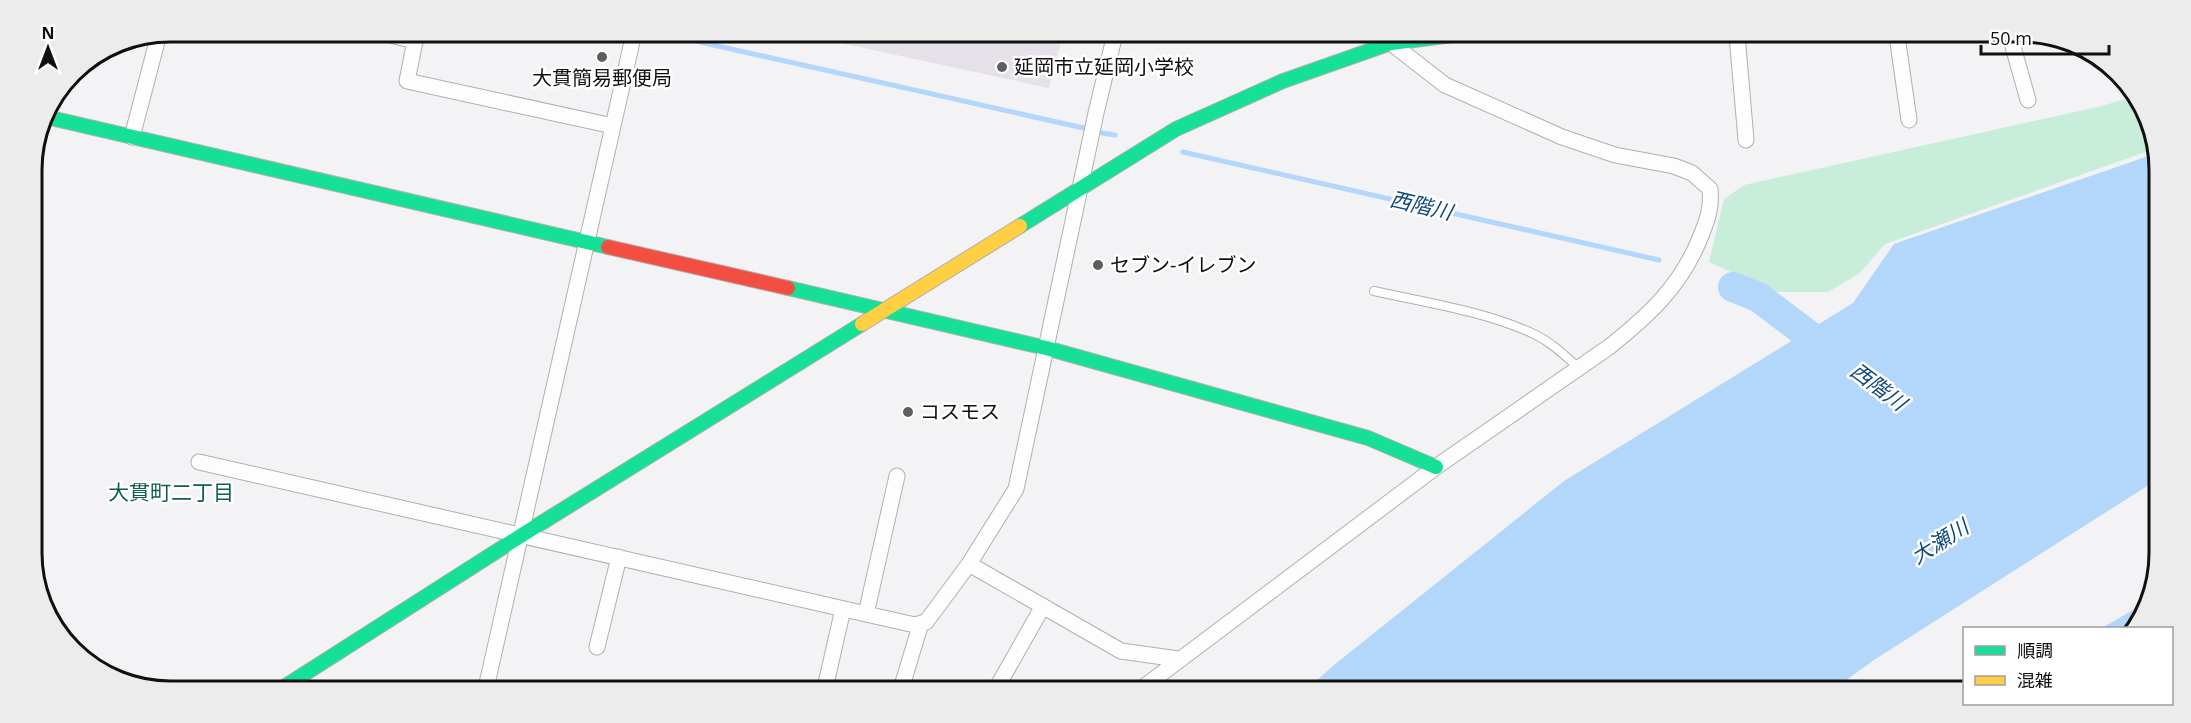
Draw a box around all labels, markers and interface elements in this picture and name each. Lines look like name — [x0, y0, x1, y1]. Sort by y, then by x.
north arrow — [18, 18, 78, 78]
scale bar — [1981, 18, 2108, 56]
text: N — [41, 22, 55, 44]
text: 50 m — [1990, 26, 2032, 50]
marker: 大貫簡易郵便局 — [595, 50, 609, 64]
place label: 延岡市立延岡小学校 — [1014, 53, 1194, 80]
marker: 延岡市立延岡小学校 — [995, 60, 1009, 74]
place label: 大貫簡易郵便局 — [532, 64, 672, 91]
water label: 西階川 — [1387, 184, 1457, 226]
place label: セブン-イレブン — [1110, 251, 1256, 278]
marker: セブン-イレブン — [1091, 258, 1105, 272]
water label: 西階川 — [1845, 356, 1914, 418]
place label: コスモス — [920, 398, 1000, 425]
marker: コスモス — [901, 405, 915, 419]
district label: 大貫町二丁目 — [108, 478, 234, 506]
water label: 大瀬川 — [1905, 512, 1975, 570]
legend — [1963, 627, 2173, 705]
text: 順調 — [2017, 638, 2053, 662]
text: 混雑 — [2017, 668, 2053, 692]

